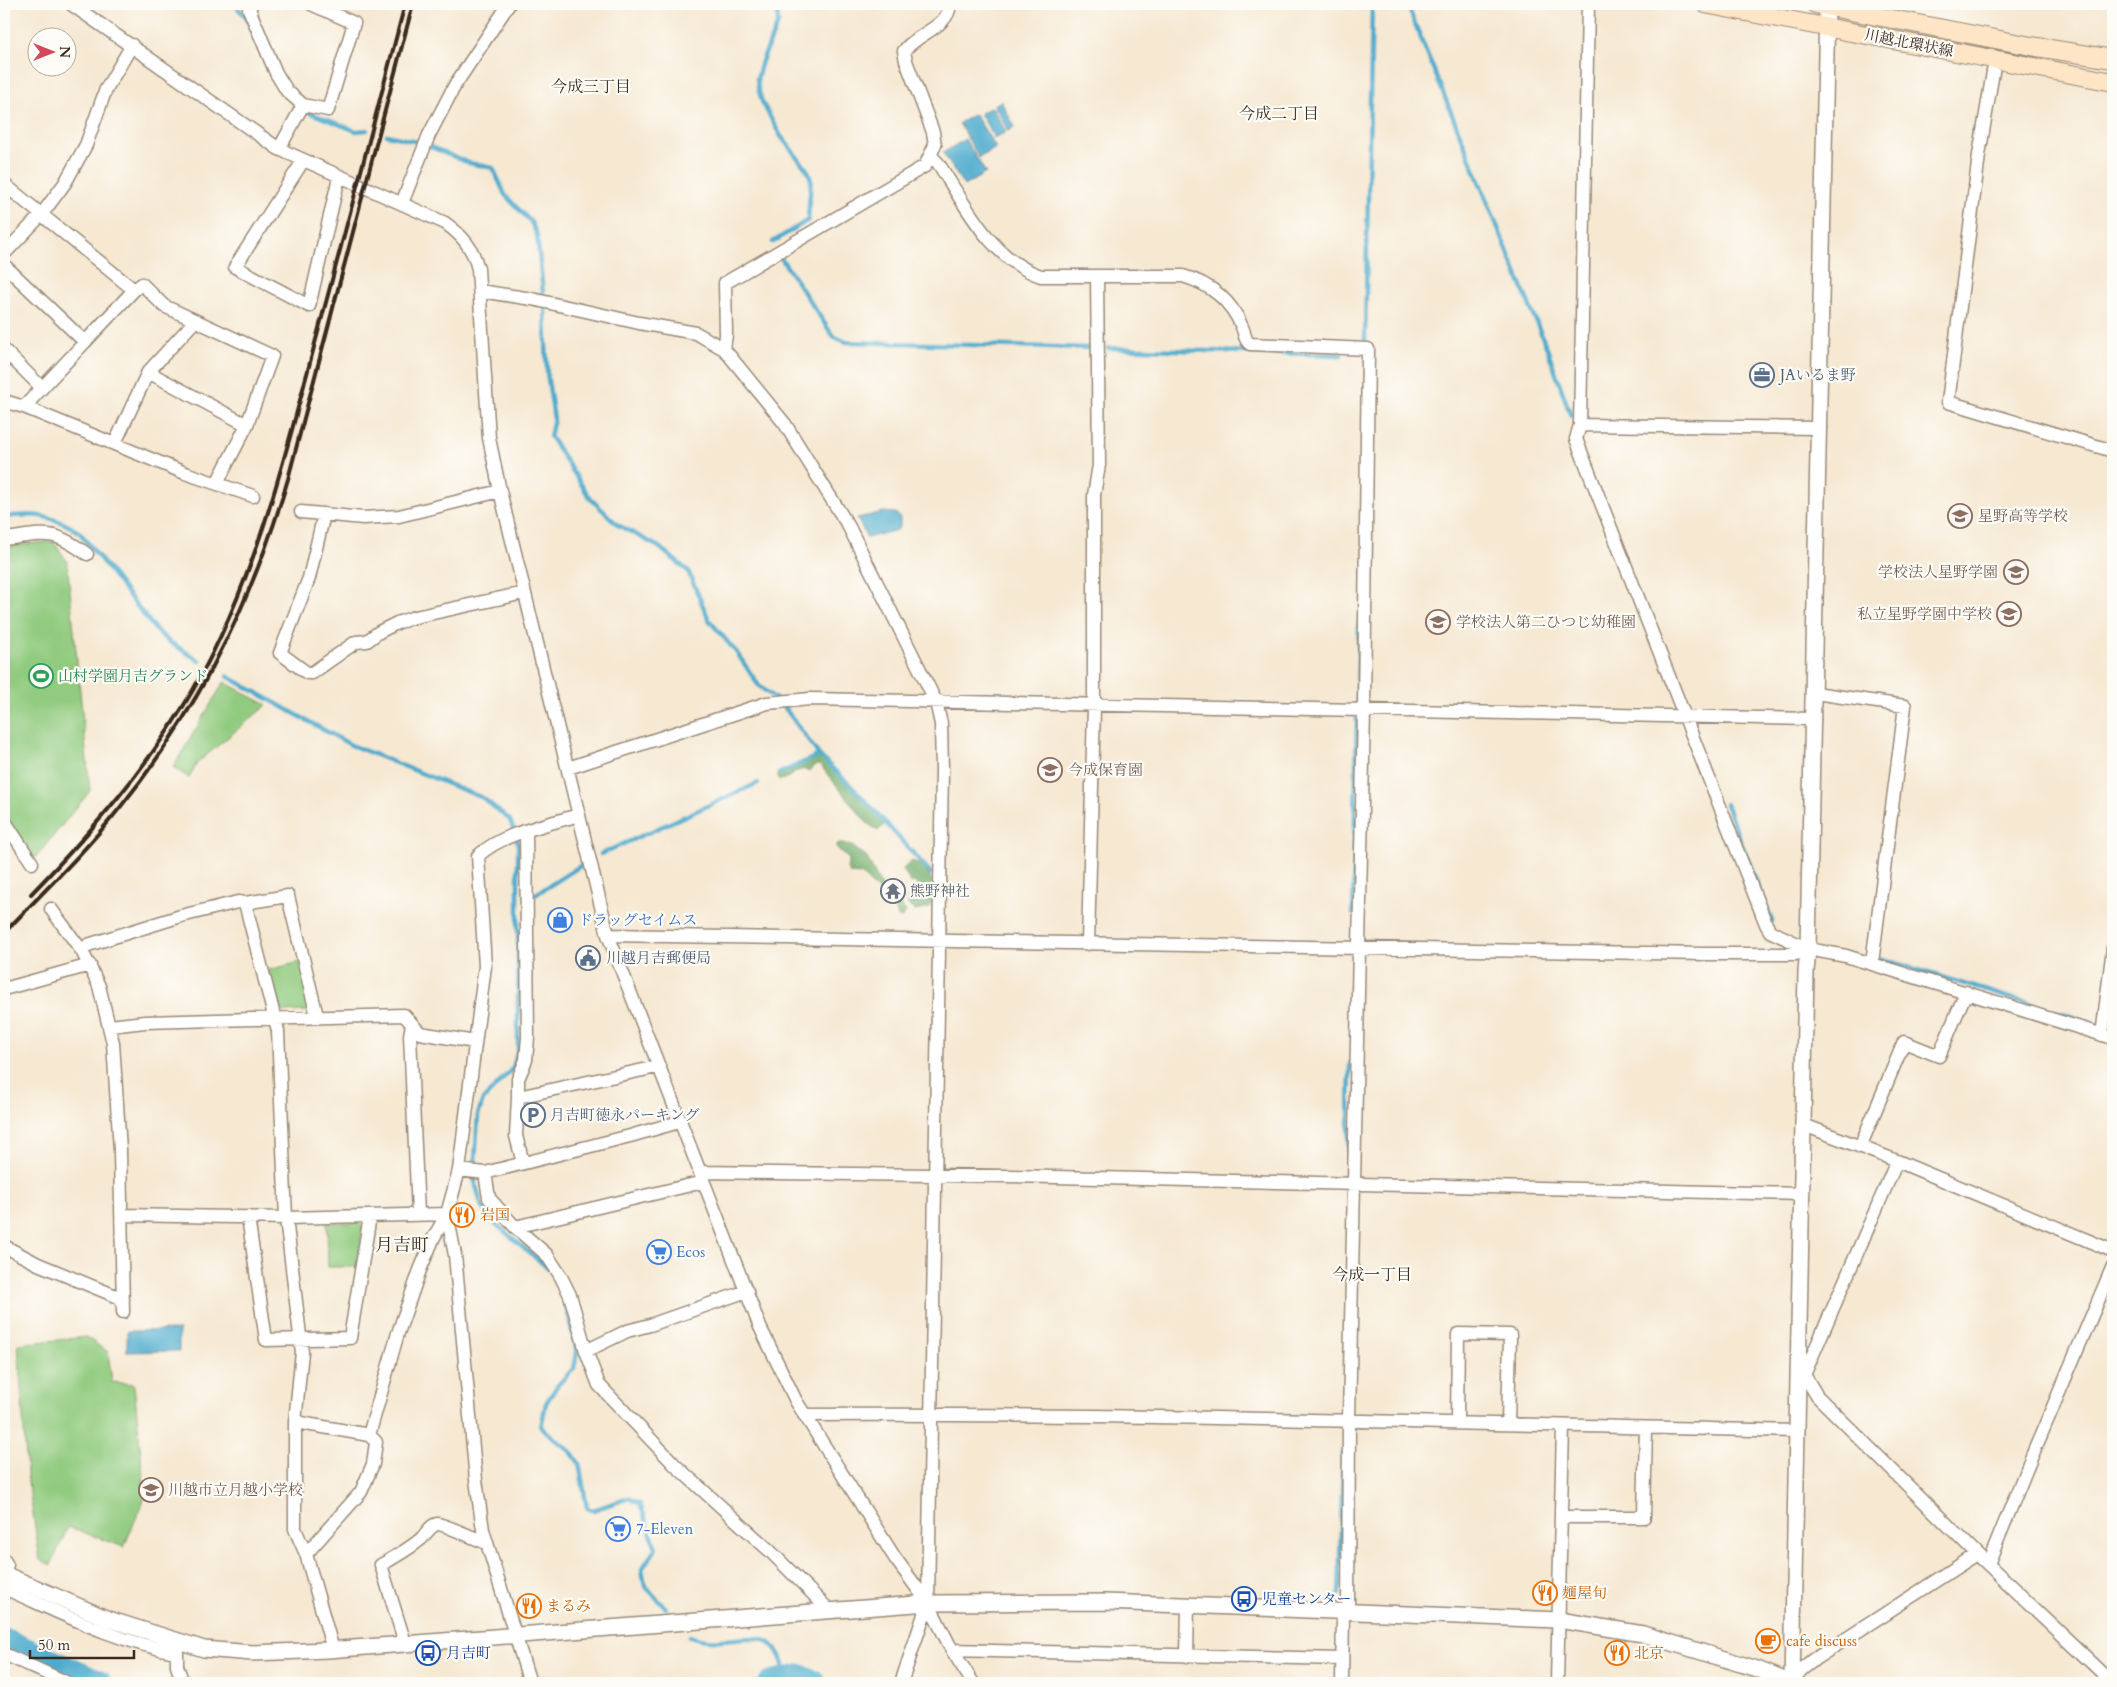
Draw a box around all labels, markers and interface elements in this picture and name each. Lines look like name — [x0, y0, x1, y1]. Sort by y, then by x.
street label: 川越北環状線 — [1863, 25, 1955, 61]
north arrow — [28, 28, 78, 78]
text: N — [55, 46, 74, 58]
district label: 今成三丁目 — [551, 76, 631, 98]
district label: 今成二丁目 — [1239, 103, 1319, 125]
office icon: JAいるま野 — [1749, 362, 1775, 388]
place label: JAいるま野 — [1778, 365, 1856, 385]
school or university icon: 星野高等学校 — [1947, 503, 1973, 529]
place label: 星野高等学校 — [1978, 506, 2068, 526]
school or university icon: 学校法人星野学園 — [2003, 559, 2029, 585]
place label: 学校法人星野学園 — [1878, 562, 1998, 582]
school or university icon: 私立星野学園中学校 — [1996, 601, 2022, 627]
place label: 私立星野学園中学校 — [1857, 604, 1992, 624]
school or university icon: 学校法人第二ひつじ幼稚園 — [1425, 609, 1451, 635]
place label: 学校法人第二ひつじ幼稚園 — [1456, 612, 1636, 632]
sports icon: 山村学園月吉グランド — [28, 663, 54, 689]
place label: 山村学園月吉グランド — [58, 666, 208, 686]
school or university icon: 今成保育園 — [1037, 757, 1063, 783]
place label: 今成保育園 — [1068, 760, 1143, 780]
temple icon: 熊野神社 — [880, 878, 906, 904]
place label: 熊野神社 — [910, 881, 970, 901]
shop icon: ドラッグセイムス — [547, 907, 573, 933]
place label: ドラッグセイムス — [578, 910, 697, 930]
public building icon: 川越月吉郵便局 — [575, 945, 601, 971]
place label: 川越月吉郵便局 — [606, 948, 711, 968]
parking icon: 月吉町徳永パーキング — [520, 1102, 546, 1128]
place label: 月吉町徳永パーキング — [550, 1105, 700, 1125]
restaurant icon: 岩国 — [449, 1202, 475, 1228]
place label: 岩国 — [480, 1205, 510, 1225]
district label: 月吉町 — [375, 1233, 429, 1258]
supermarket icon: Ecos — [646, 1239, 672, 1265]
place label: Ecos — [676, 1242, 705, 1262]
district label: 今成一丁目 — [1332, 1264, 1412, 1286]
school or university icon: 川越市立月越小学校 — [138, 1477, 164, 1503]
place label: 川越市立月越小学校 — [168, 1480, 303, 1500]
supermarket icon: 7-Eleven — [605, 1516, 631, 1542]
place label: 7-Eleven — [636, 1519, 694, 1539]
restaurant icon: 麺屋旬 — [1532, 1580, 1558, 1606]
place label: 麺屋旬 — [1562, 1583, 1607, 1603]
bus stop icon: 児童センター — [1231, 1586, 1257, 1612]
place label: 児童センター — [1262, 1589, 1351, 1609]
restaurant icon: まるみ — [516, 1593, 542, 1619]
place label: まるみ — [546, 1596, 591, 1616]
scale bar — [30, 1627, 134, 1659]
cafe icon: cafe discuss — [1755, 1628, 1781, 1654]
place label: cafe discuss — [1786, 1631, 1857, 1651]
text: 50 m — [38, 1635, 70, 1655]
bus stop icon: 月吉町 — [415, 1640, 441, 1666]
restaurant icon: 北京 — [1604, 1640, 1630, 1666]
place label: 月吉町 — [446, 1643, 491, 1663]
place label: 北京 — [1634, 1643, 1664, 1663]

